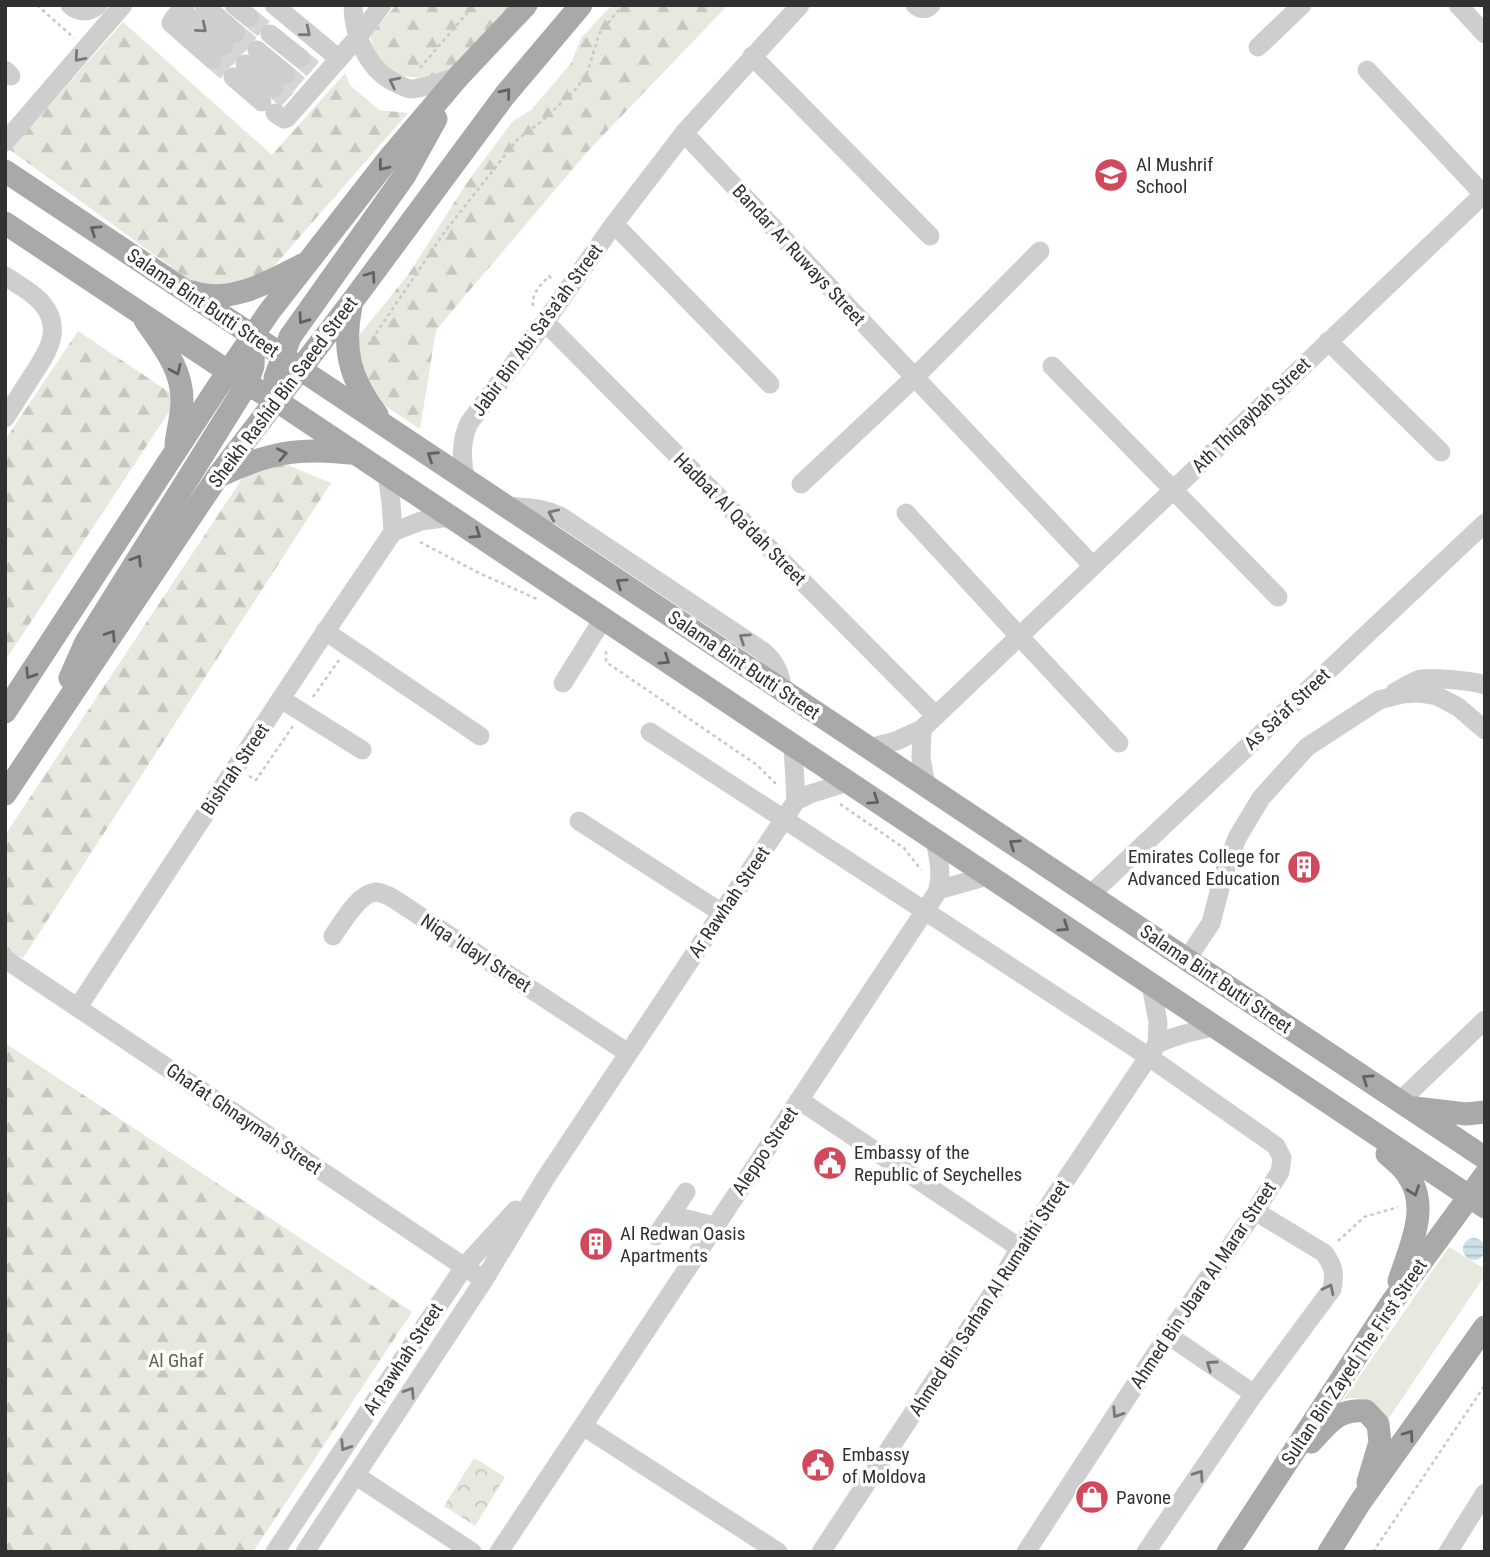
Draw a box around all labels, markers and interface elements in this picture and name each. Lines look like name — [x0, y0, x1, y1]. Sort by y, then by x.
one-way arrow — [194, 20, 207, 32]
one-way arrow — [297, 24, 310, 36]
one-way arrow — [75, 49, 87, 62]
one-way arrow — [389, 76, 401, 90]
one-way arrow — [498, 88, 511, 101]
place label: Al Mushrif School — [1136, 153, 1213, 198]
school or university icon: Al Mushrif School — [1092, 156, 1130, 194]
one-way arrow — [379, 158, 391, 171]
street label: Bandar Ar Ruways Street — [728, 180, 870, 330]
one-way arrow — [90, 226, 103, 239]
street label: Jabir Bin Abi Sa'sa'ah Street — [467, 239, 607, 421]
street label: Salama Bint Butti Street — [123, 244, 283, 362]
one-way arrow — [363, 271, 375, 284]
street label: Sheikh Rashid Bin Saeed Street — [204, 292, 362, 492]
one-way arrow — [299, 311, 311, 324]
street label: Ath Thiqaybah Street — [1187, 353, 1315, 477]
one-way arrow — [168, 363, 182, 375]
one-way arrow — [276, 447, 288, 462]
street label: Hadbat Al Qa'dah Street — [669, 448, 811, 590]
one-way arrow — [426, 452, 439, 465]
one-way arrow — [548, 508, 560, 522]
one-way arrow — [468, 526, 481, 538]
one-way arrow — [128, 555, 141, 568]
one-way arrow — [616, 578, 629, 591]
street label: Salama Bint Butti Street — [664, 606, 824, 724]
one-way arrow — [103, 630, 116, 643]
one-way arrow — [738, 634, 751, 647]
one-way arrow — [657, 652, 670, 664]
street label: As Sa'af Street — [1239, 663, 1335, 755]
one-way arrow — [25, 666, 38, 679]
street label: Bishrah Street — [196, 719, 274, 819]
one-way arrow — [867, 792, 880, 805]
one-way arrow — [1009, 840, 1022, 853]
street label: Ar Rawhah Street — [683, 842, 775, 962]
place label: Emirates College for Advanced Education — [1127, 845, 1280, 890]
building icon: Emirates College for Advanced Education — [1285, 848, 1323, 886]
street label: Niqa 'Idayl Street — [417, 909, 535, 997]
one-way arrow — [1056, 918, 1069, 931]
street label: Salama Bint Butti Street — [1136, 920, 1296, 1038]
street label: Ghafat Ghnaymah Street — [162, 1058, 326, 1180]
one-way arrow — [1362, 1075, 1375, 1087]
street label: Aleppo Street — [727, 1103, 803, 1199]
place label: Embassy of the Republic of Seychelles — [854, 1141, 1022, 1186]
public building icon: Embassy of the Republic of Seychelles — [811, 1144, 849, 1182]
street label: Ahmed Bin Sarhan Al Rumaithi Street — [904, 1176, 1074, 1420]
street label: Ahmed Bin Jbara Al Marar Street — [1125, 1177, 1281, 1393]
one-way arrow — [1406, 1185, 1420, 1197]
place label: Al Redwan Oasis Apartments — [620, 1222, 745, 1267]
building icon: Al Redwan Oasis Apartments — [577, 1225, 615, 1263]
street label: Sultan Bin Zayed The First Street — [1276, 1255, 1432, 1469]
one-way arrow — [1321, 1284, 1335, 1296]
street label: Ar Rawhah Street — [358, 1299, 448, 1419]
park label: Al Ghaf — [148, 1349, 204, 1372]
one-way arrow — [1206, 1361, 1219, 1373]
one-way arrow — [401, 1387, 414, 1400]
one-way arrow — [1113, 1405, 1126, 1418]
one-way arrow — [1401, 1430, 1413, 1443]
one-way arrow — [341, 1438, 353, 1451]
place label: Embassy of Moldova — [842, 1443, 926, 1488]
public building icon: Embassy of Moldova — [799, 1446, 837, 1484]
one-way arrow — [1191, 1470, 1203, 1483]
shop icon: Pavone — [1073, 1478, 1111, 1516]
place label: Pavone — [1116, 1486, 1171, 1509]

